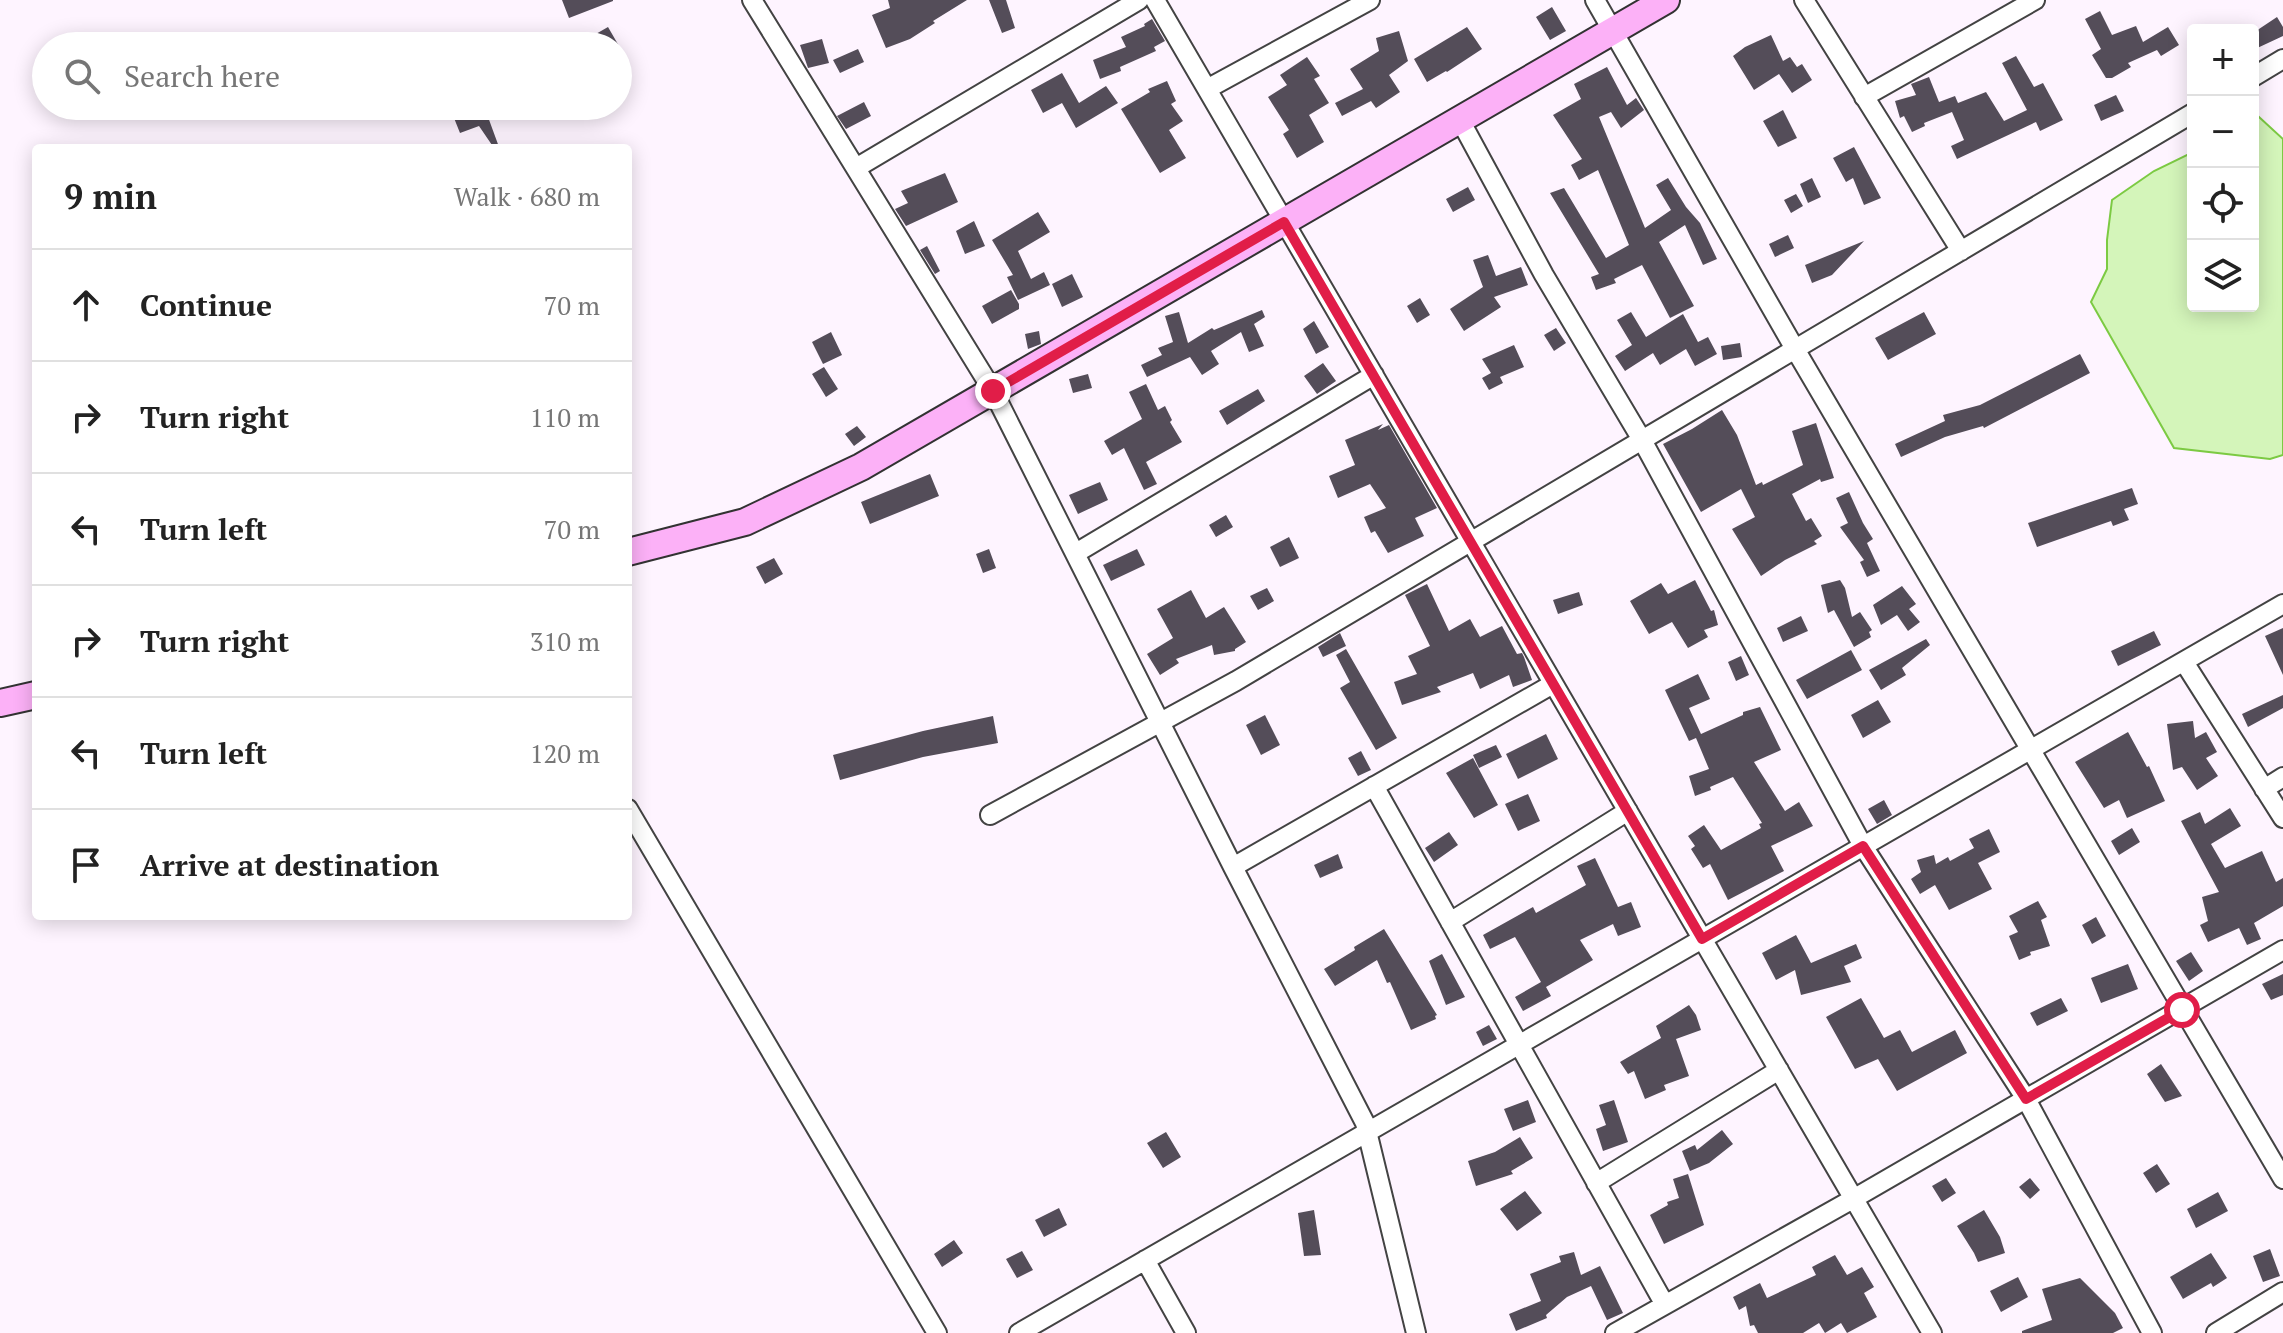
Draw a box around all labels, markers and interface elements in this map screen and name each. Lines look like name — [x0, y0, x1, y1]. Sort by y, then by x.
map controls — [2187, 24, 2259, 312]
button: + — [2187, 24, 2259, 96]
search box — [32, 32, 632, 120]
icon: search — [60, 54, 104, 98]
text: Search here — [124, 56, 280, 96]
button: − — [2187, 96, 2259, 168]
button: locate — [2187, 168, 2259, 240]
text: 9 min — [64, 174, 157, 219]
text: Walk · 680 m — [454, 179, 600, 213]
button: layers — [2187, 240, 2259, 312]
icon: ahead — [64, 283, 108, 327]
text: Continue — [140, 285, 272, 325]
text: 70 m — [544, 288, 600, 322]
route end — [975, 373, 1011, 409]
icon: right — [64, 395, 108, 439]
text: Turn right — [140, 397, 289, 437]
text: 110 m — [530, 400, 600, 434]
icon: left — [64, 507, 108, 551]
text: Turn left — [140, 509, 267, 549]
text: 70 m — [544, 512, 600, 546]
icon: right — [64, 619, 108, 663]
text: Turn right — [140, 621, 289, 661]
text: 310 m — [530, 624, 600, 658]
icon: left — [64, 731, 108, 775]
text: Turn left — [140, 733, 267, 773]
text: 120 m — [530, 736, 600, 770]
icon: arrive — [64, 843, 108, 887]
text: Arrive at destination — [140, 845, 439, 885]
route start — [2164, 992, 2200, 1028]

